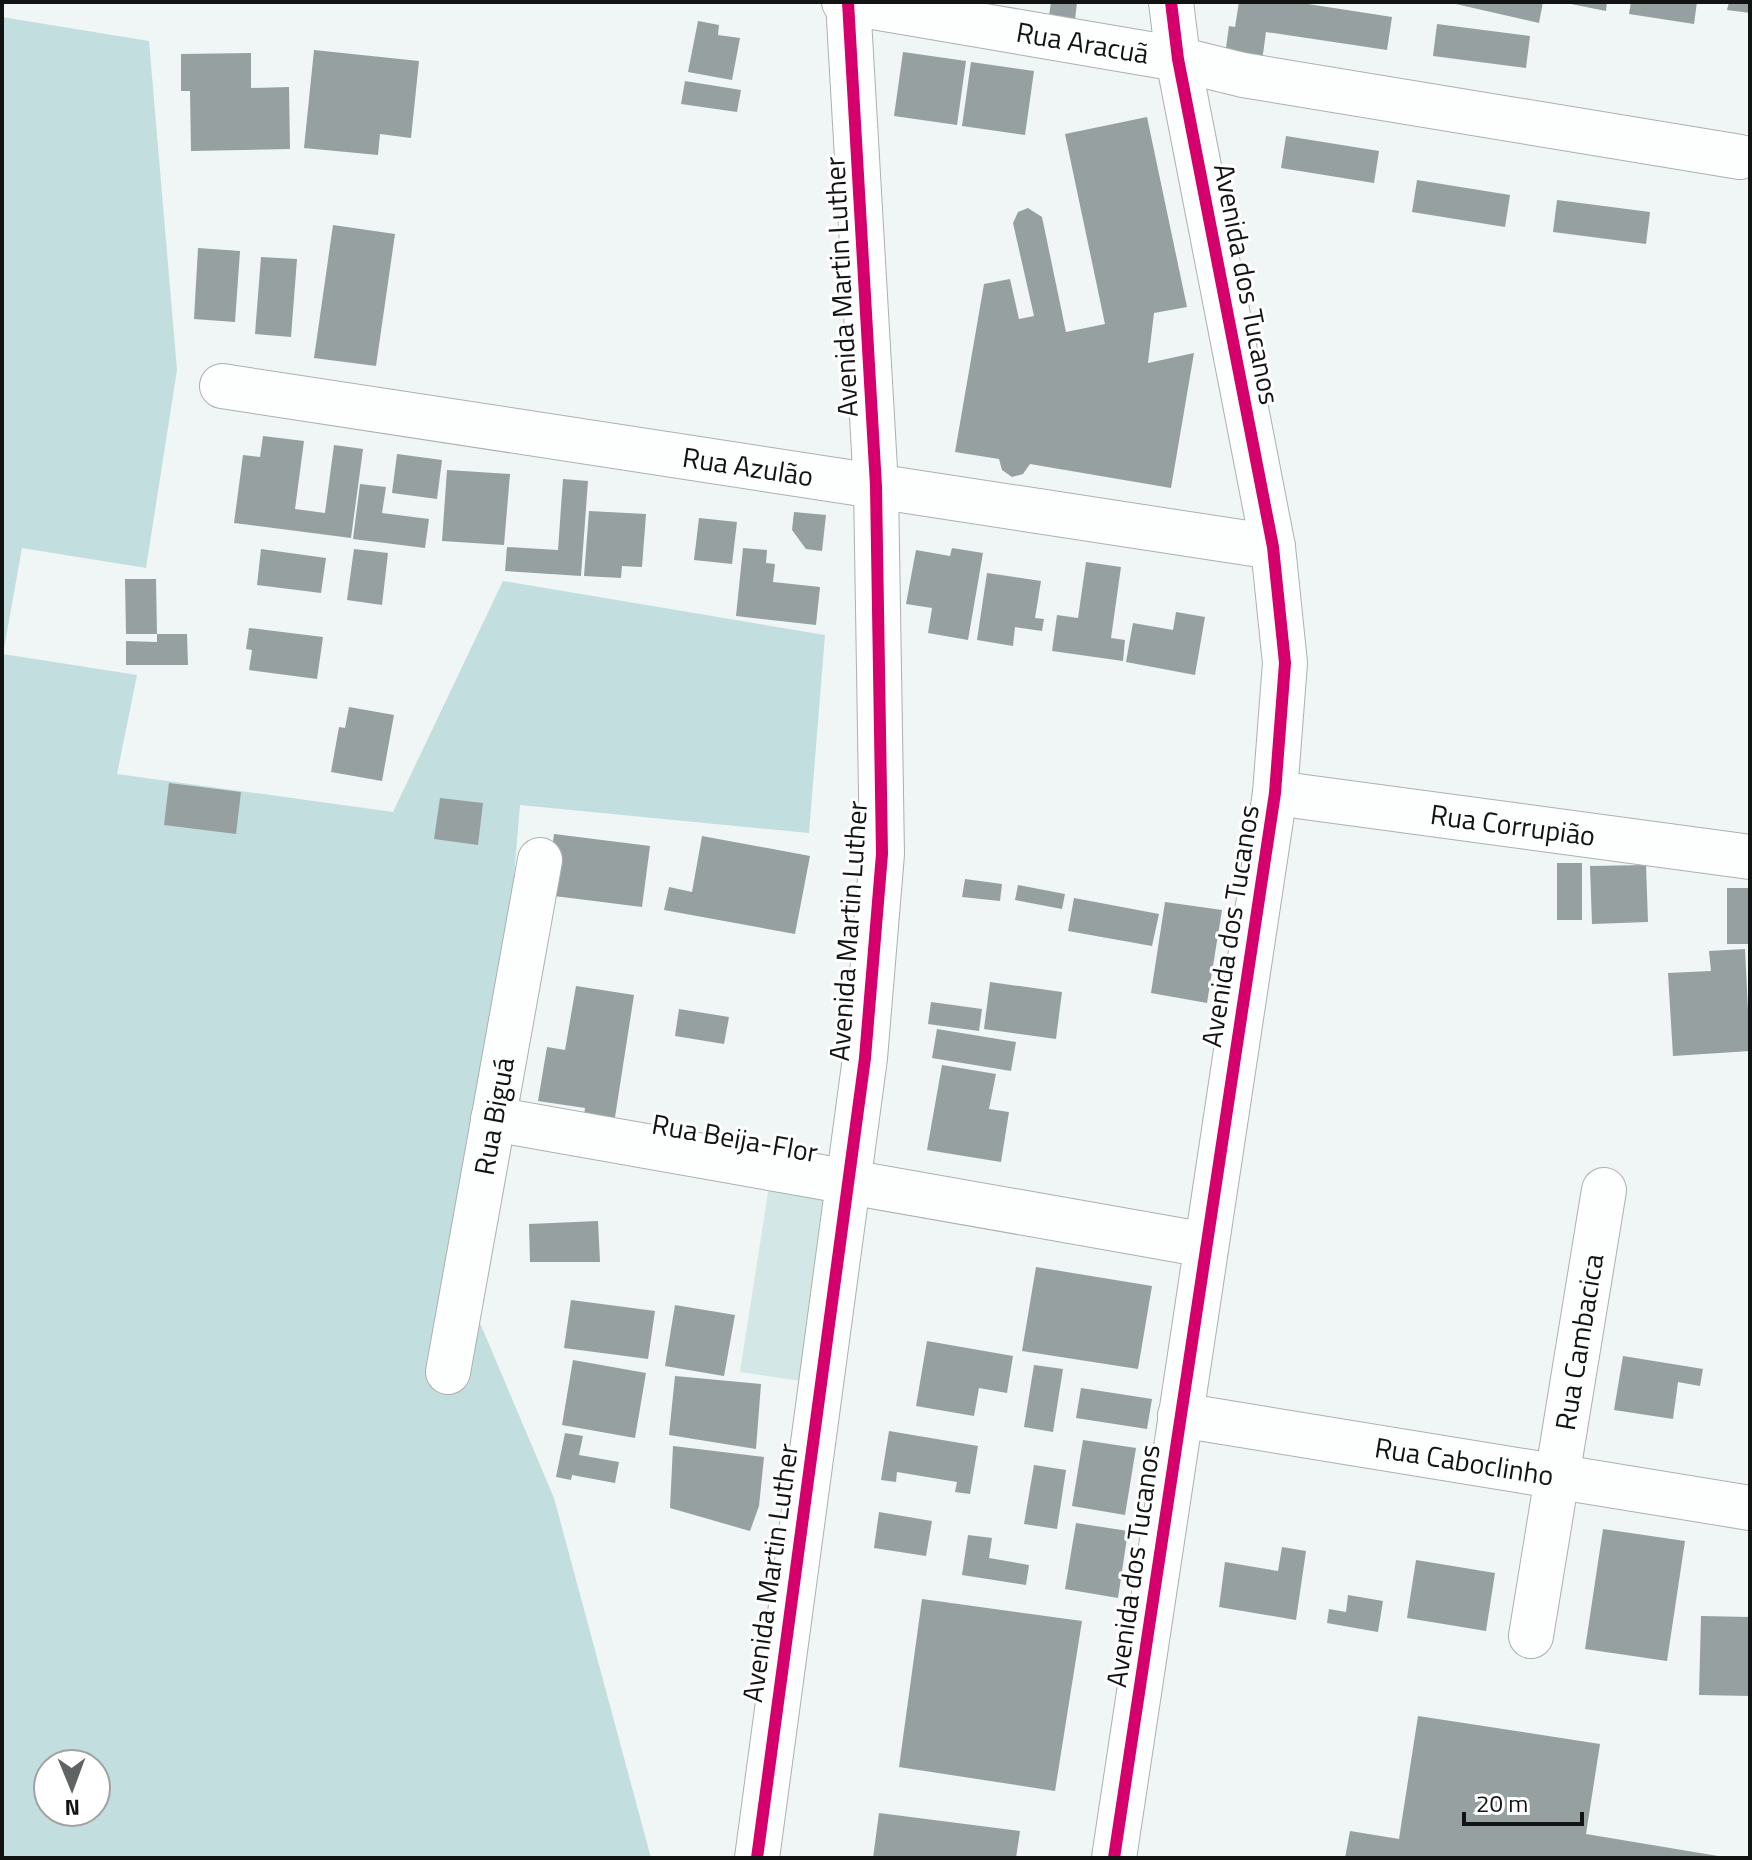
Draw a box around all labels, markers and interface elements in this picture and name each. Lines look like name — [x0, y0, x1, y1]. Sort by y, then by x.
street label: Rua Aracuã — [1013, 10, 1152, 75]
street label: Avenida Martin Luther — [812, 155, 869, 418]
street label: Avenida dos Tucanos — [1203, 160, 1292, 408]
street label: Rua Azulão — [680, 435, 816, 497]
street label: Rua Corrupião — [1428, 792, 1598, 857]
street label: Avenida Martin Luther — [817, 799, 878, 1063]
street label: Avenida dos Tucanos — [1189, 802, 1270, 1050]
street label: Rua Biguá — [462, 1054, 525, 1178]
street label: Rua Beija-Flor — [649, 1102, 822, 1173]
street label: Rua Cambacica — [1543, 1250, 1614, 1433]
street label: Rua Caboclinho — [1372, 1425, 1557, 1497]
street label: Avenida Martin Luther — [730, 1440, 809, 1705]
street label: Avenida dos Tucanos — [1094, 1442, 1171, 1690]
north arrow — [32, 1748, 112, 1828]
scale bar — [1464, 1776, 1582, 1826]
text: 20 m — [1476, 1785, 1528, 1821]
text: N — [64, 1791, 80, 1825]

